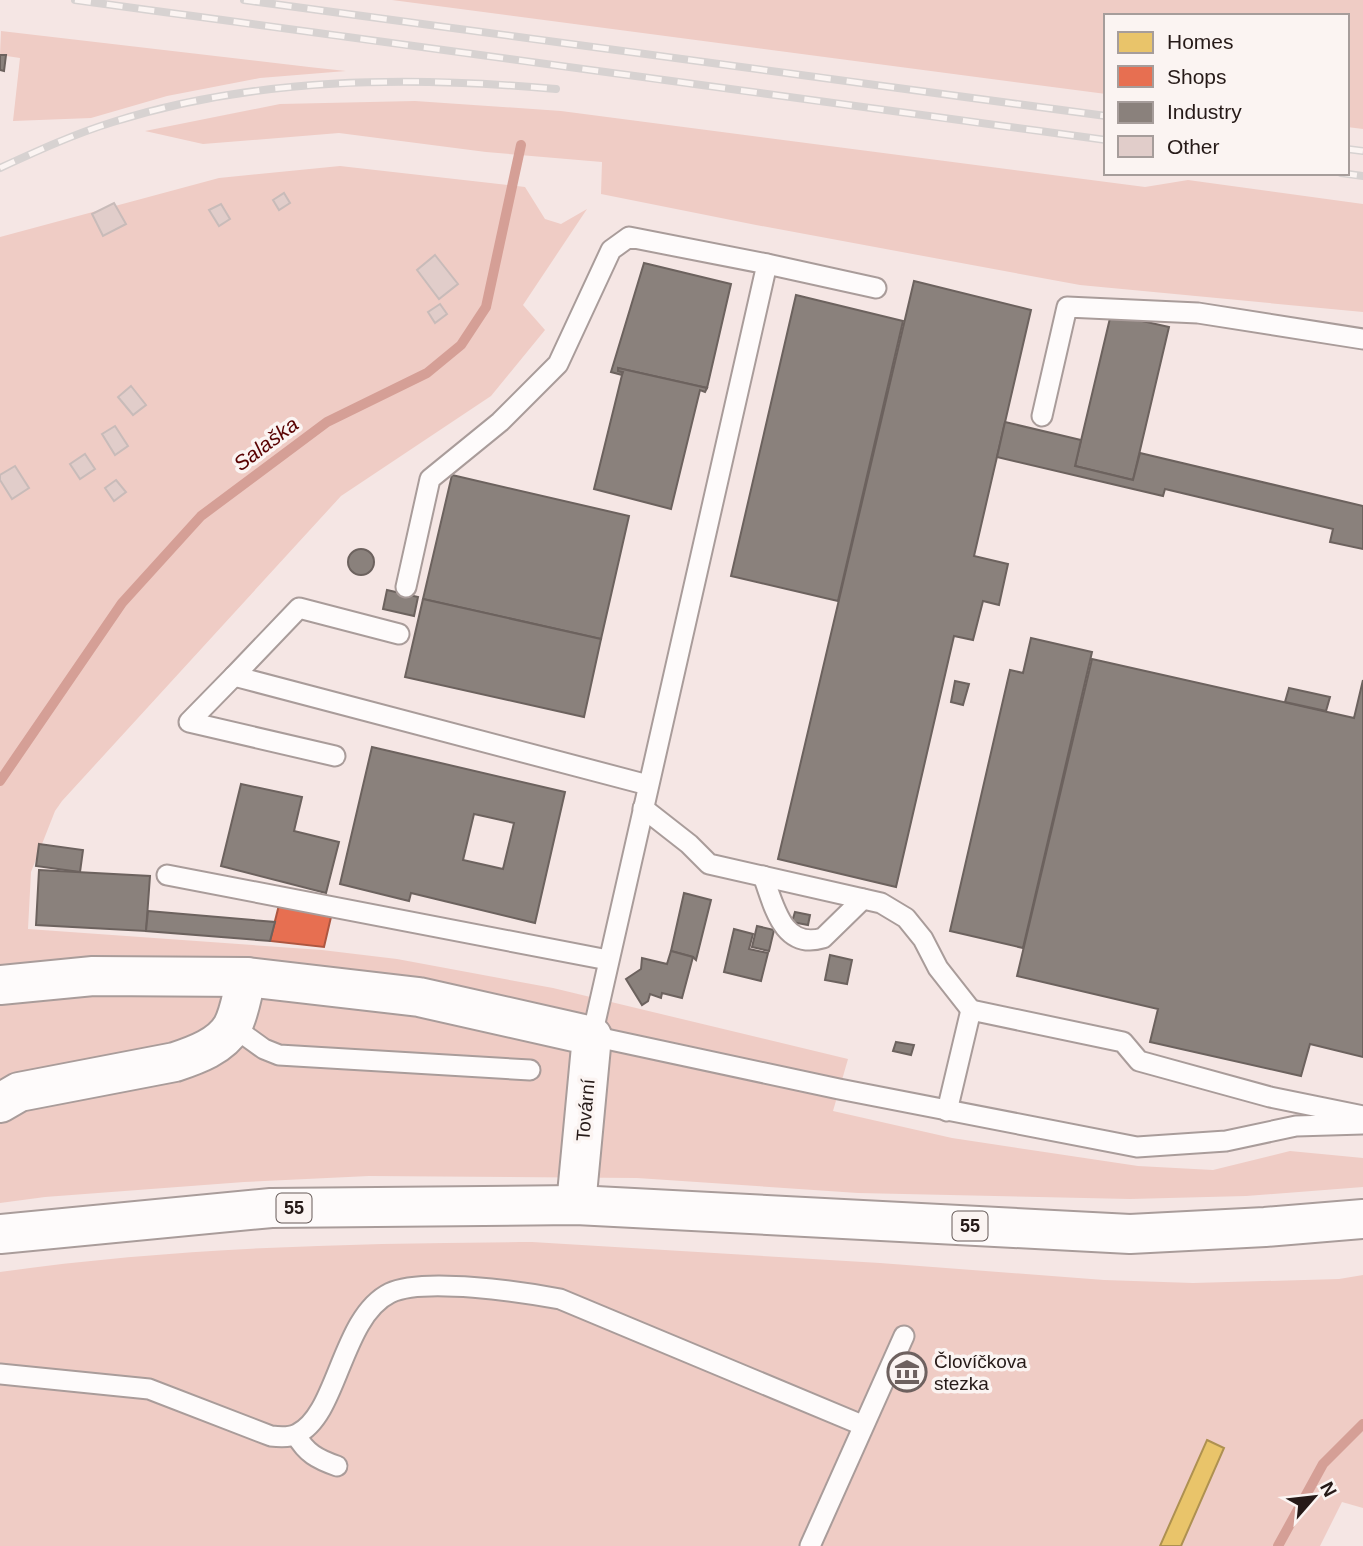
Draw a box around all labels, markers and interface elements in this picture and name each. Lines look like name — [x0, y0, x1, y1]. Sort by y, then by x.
legend — [1104, 14, 1349, 175]
text: Homes — [1167, 30, 1234, 53]
text: Shops — [1167, 65, 1227, 88]
text: Industry — [1167, 100, 1242, 123]
text: Other — [1167, 135, 1220, 158]
water label: Salaška — [229, 412, 302, 475]
street label: Tovární — [572, 1077, 599, 1142]
road number: 55 — [276, 1194, 312, 1223]
road number: 55 — [953, 1212, 988, 1240]
museum icon: Človíčkova stezka — [886, 1351, 928, 1393]
place label: Človíčkova stezka — [934, 1351, 1027, 1394]
north arrow — [1279, 1462, 1349, 1532]
text: N — [1316, 1478, 1341, 1500]

